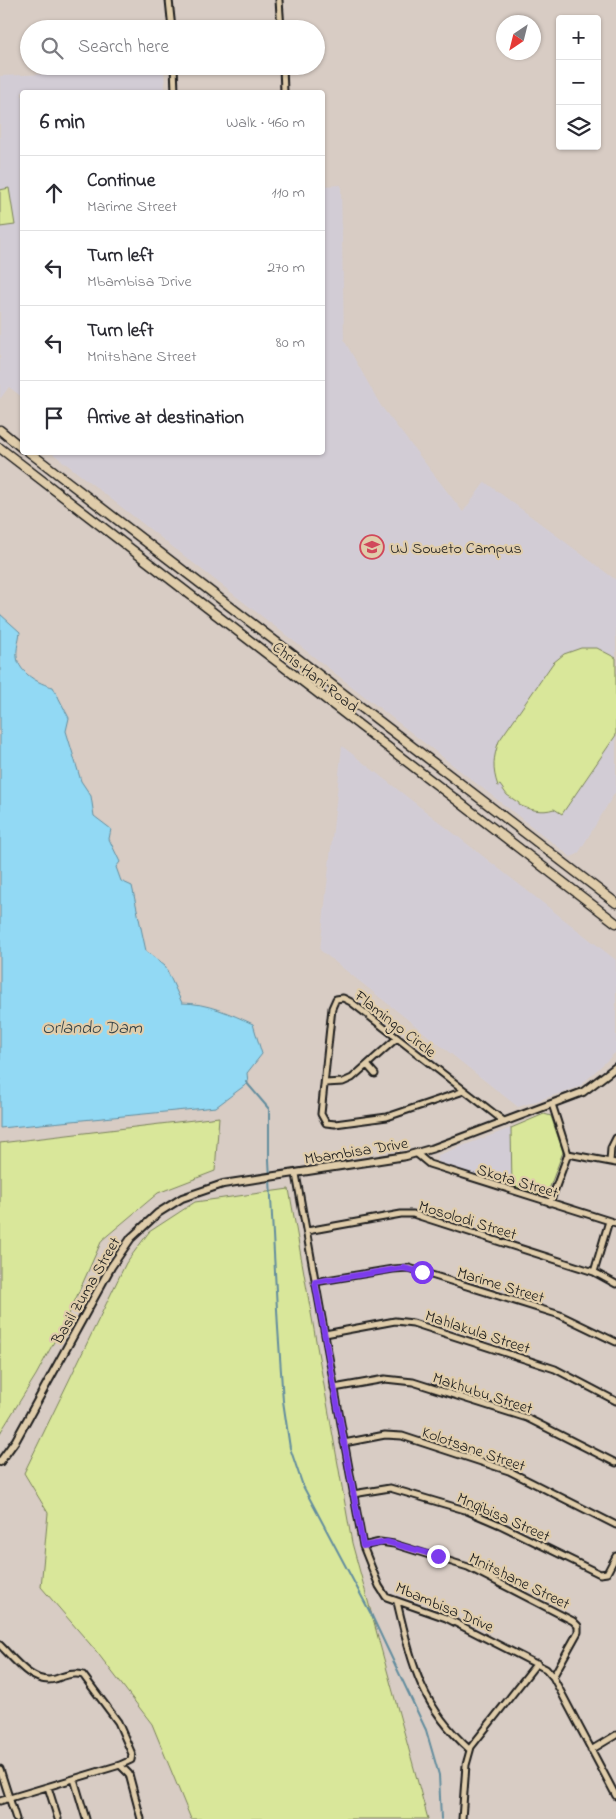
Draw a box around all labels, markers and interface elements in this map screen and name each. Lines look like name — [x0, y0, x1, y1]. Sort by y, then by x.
north arrow — [496, 15, 541, 60]
map controls — [556, 15, 601, 150]
button: + — [556, 15, 601, 60]
search box — [20, 20, 325, 75]
icon: search — [38, 34, 66, 62]
text: Search here — [78, 34, 169, 61]
button: − — [556, 60, 601, 105]
button: layers — [556, 105, 601, 150]
text: 6 min — [40, 108, 85, 138]
text: Walk · 460 m — [226, 111, 305, 135]
text: Continue — [87, 168, 155, 195]
icon: ahead — [40, 179, 68, 207]
text: 110 m — [271, 181, 305, 205]
text: Marime Street — [87, 195, 177, 219]
text: Turn left — [87, 243, 154, 270]
icon: left — [40, 254, 68, 282]
text: 270 m — [267, 256, 305, 280]
text: Mbambisa Drive — [87, 270, 192, 294]
text: Turn left — [87, 318, 154, 345]
icon: left — [40, 329, 68, 357]
text: 80 m — [276, 331, 305, 355]
text: Mnitshane Street — [87, 345, 197, 369]
icon: arrive — [40, 404, 68, 432]
text: Arrive at destination — [87, 405, 244, 432]
school or university icon: UJ Soweto Campus — [359, 534, 385, 560]
place label: UJ Soweto Campus — [390, 537, 522, 561]
street label: Chris Hani Road — [266, 636, 363, 719]
street label: Flamingo Circle — [348, 984, 441, 1065]
water label: Orlando Dam — [42, 1016, 143, 1042]
street label: Mbambisa Drive — [303, 1132, 411, 1172]
street label: Skota Street — [474, 1158, 562, 1206]
street label: Mosolodi Street — [416, 1195, 520, 1247]
street label: Basil Zuma Street — [46, 1232, 128, 1350]
route start — [411, 1261, 434, 1284]
street label: Marime Street — [454, 1261, 548, 1311]
street label: Mahlakula Street — [422, 1305, 534, 1361]
street label: Makhubu Street — [429, 1366, 536, 1422]
street label: Kolotsane Street — [418, 1421, 529, 1479]
street label: Mnqibisa Street — [453, 1487, 554, 1549]
route end — [427, 1545, 450, 1568]
street label: Mnitshane Street — [465, 1547, 574, 1617]
street label: Mbambisa Drive — [391, 1576, 498, 1640]

